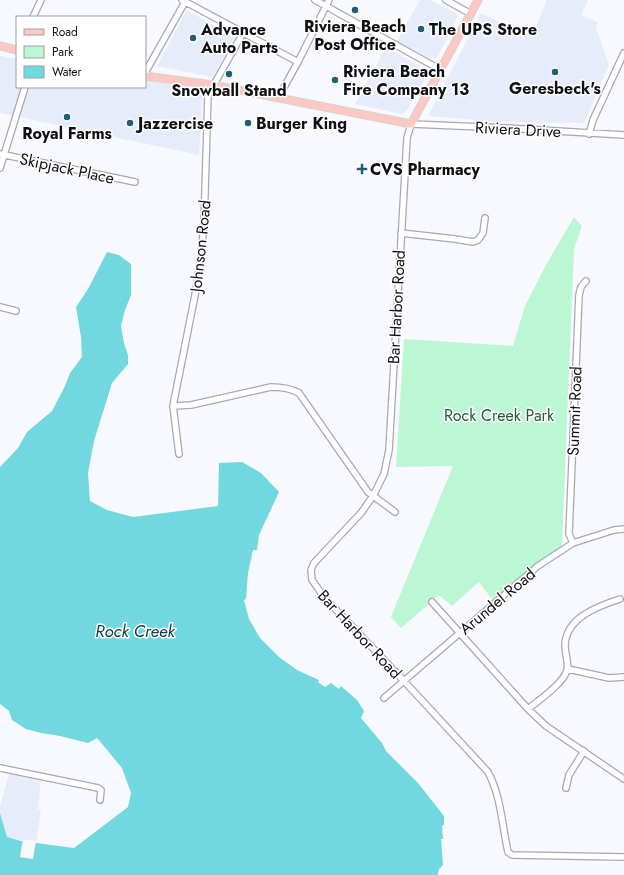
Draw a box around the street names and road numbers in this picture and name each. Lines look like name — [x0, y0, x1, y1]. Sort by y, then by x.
street label: Riviera Drive — [474, 116, 562, 143]
street label: Skipjack Place — [17, 147, 116, 190]
street label: Johnson Road — [184, 199, 217, 295]
street label: Bar Harbor Road — [382, 249, 411, 365]
street label: Summit Road — [561, 366, 588, 456]
street label: Arundel Road — [454, 563, 540, 640]
street label: Bar Harbor Road — [312, 585, 407, 684]

